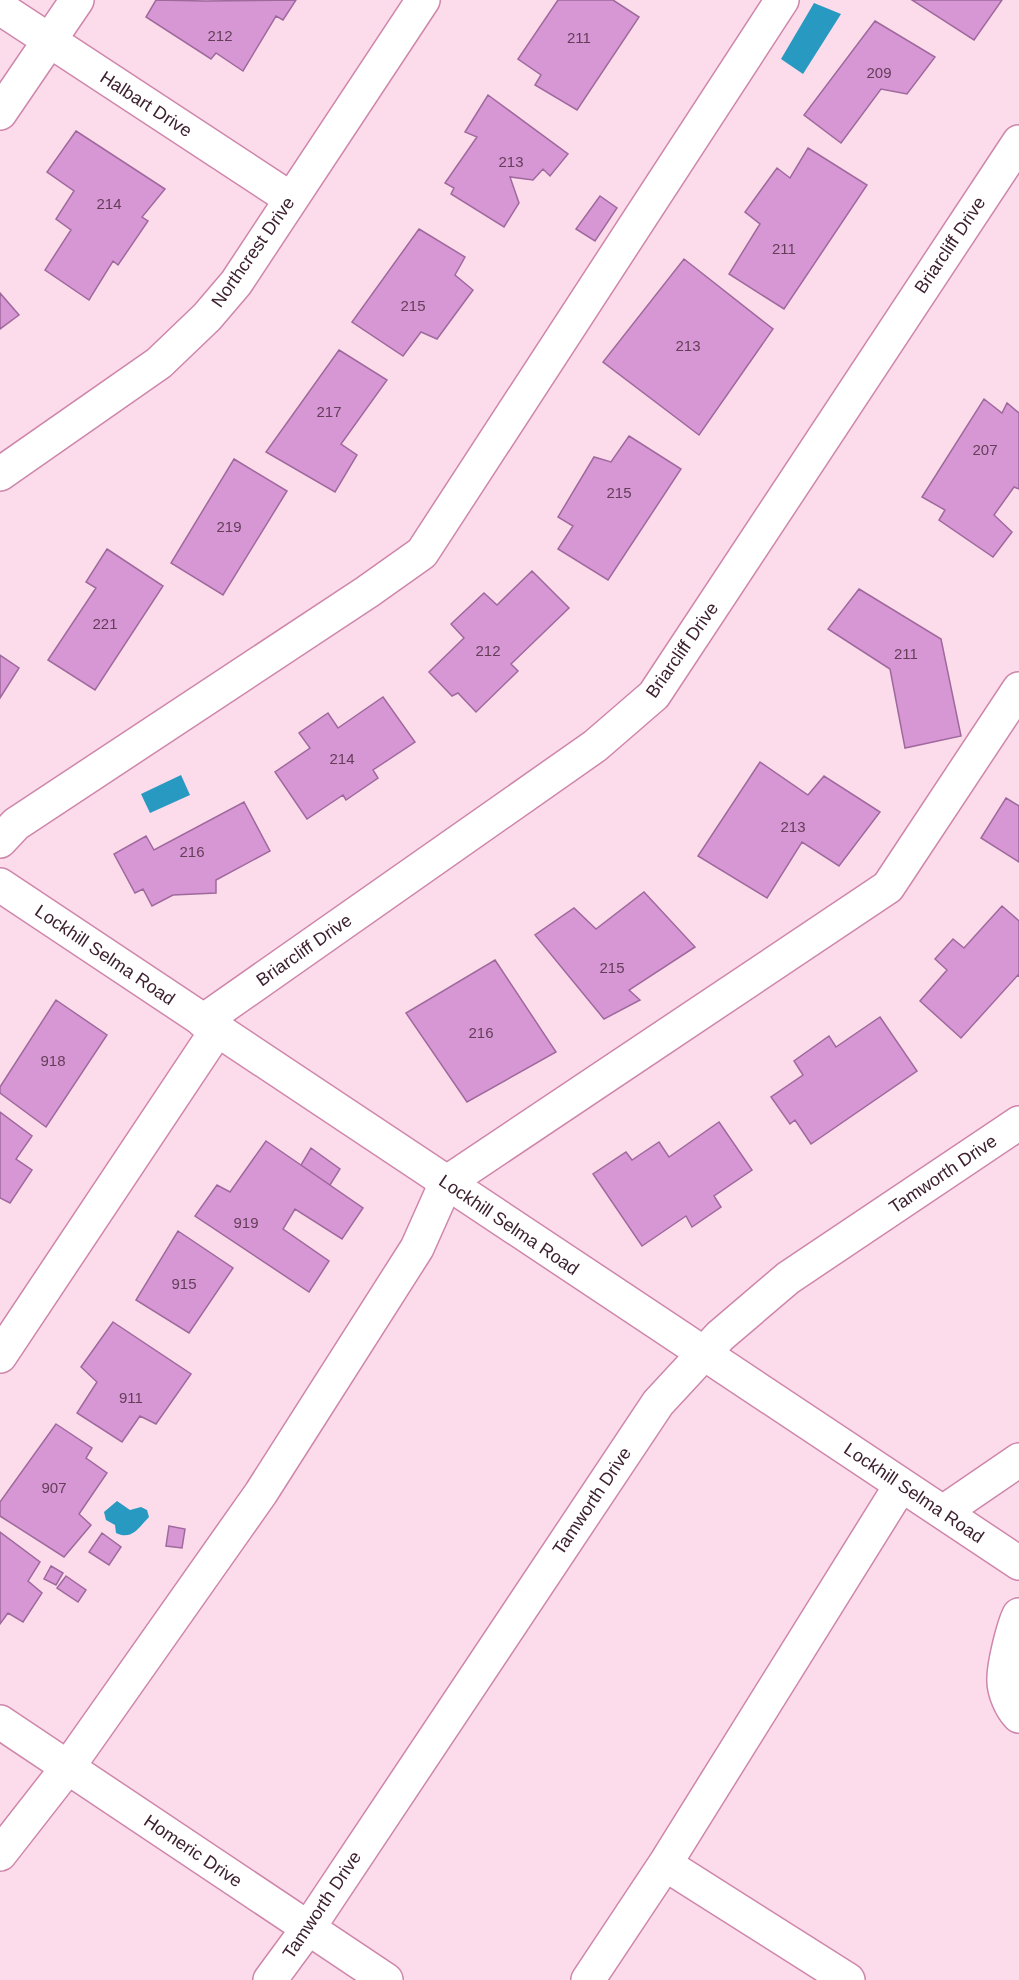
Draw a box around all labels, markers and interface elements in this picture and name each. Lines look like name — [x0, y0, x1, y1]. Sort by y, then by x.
house number: 212 — [207, 27, 233, 44]
house number: 211 — [567, 29, 591, 46]
house number: 209 — [866, 64, 892, 81]
street label: Halbart Drive — [97, 67, 195, 141]
house number: 213 — [498, 153, 524, 170]
street label: Northcrest Drive — [208, 193, 298, 311]
street label: Briarcliff Drive — [910, 193, 990, 297]
house number: 214 — [96, 195, 122, 212]
house number: 211 — [772, 240, 796, 257]
house number: 215 — [400, 297, 426, 314]
house number: 213 — [675, 337, 701, 354]
house number: 217 — [316, 403, 342, 420]
house number: 207 — [972, 441, 998, 458]
house number: 215 — [606, 484, 632, 501]
house number: 219 — [216, 518, 242, 535]
street label: Briarcliff Drive — [642, 599, 722, 701]
house number: 221 — [92, 615, 118, 632]
house number: 212 — [475, 642, 501, 659]
house number: 211 — [894, 645, 918, 662]
house number: 214 — [329, 750, 355, 767]
house number: 213 — [780, 818, 806, 835]
house number: 216 — [179, 843, 205, 860]
street label: Lockhill Selma Road — [31, 901, 179, 1009]
street label: Briarcliff Drive — [253, 910, 355, 990]
house number: 215 — [599, 959, 625, 976]
house number: 216 — [468, 1024, 494, 1041]
house number: 918 — [40, 1052, 66, 1069]
street label: Tamworth Drive — [886, 1131, 1000, 1217]
street label: Lockhill Selma Road — [435, 1171, 583, 1279]
house number: 919 — [233, 1214, 259, 1231]
house number: 915 — [171, 1275, 197, 1292]
house number: 911 — [119, 1389, 143, 1406]
street label: Lockhill Selma Road — [840, 1439, 988, 1547]
street label: Tamworth Drive — [549, 1444, 635, 1558]
house number: 907 — [41, 1479, 67, 1496]
street label: Homeric Drive — [140, 1811, 246, 1891]
street label: Tamworth Drive — [279, 1848, 365, 1962]

